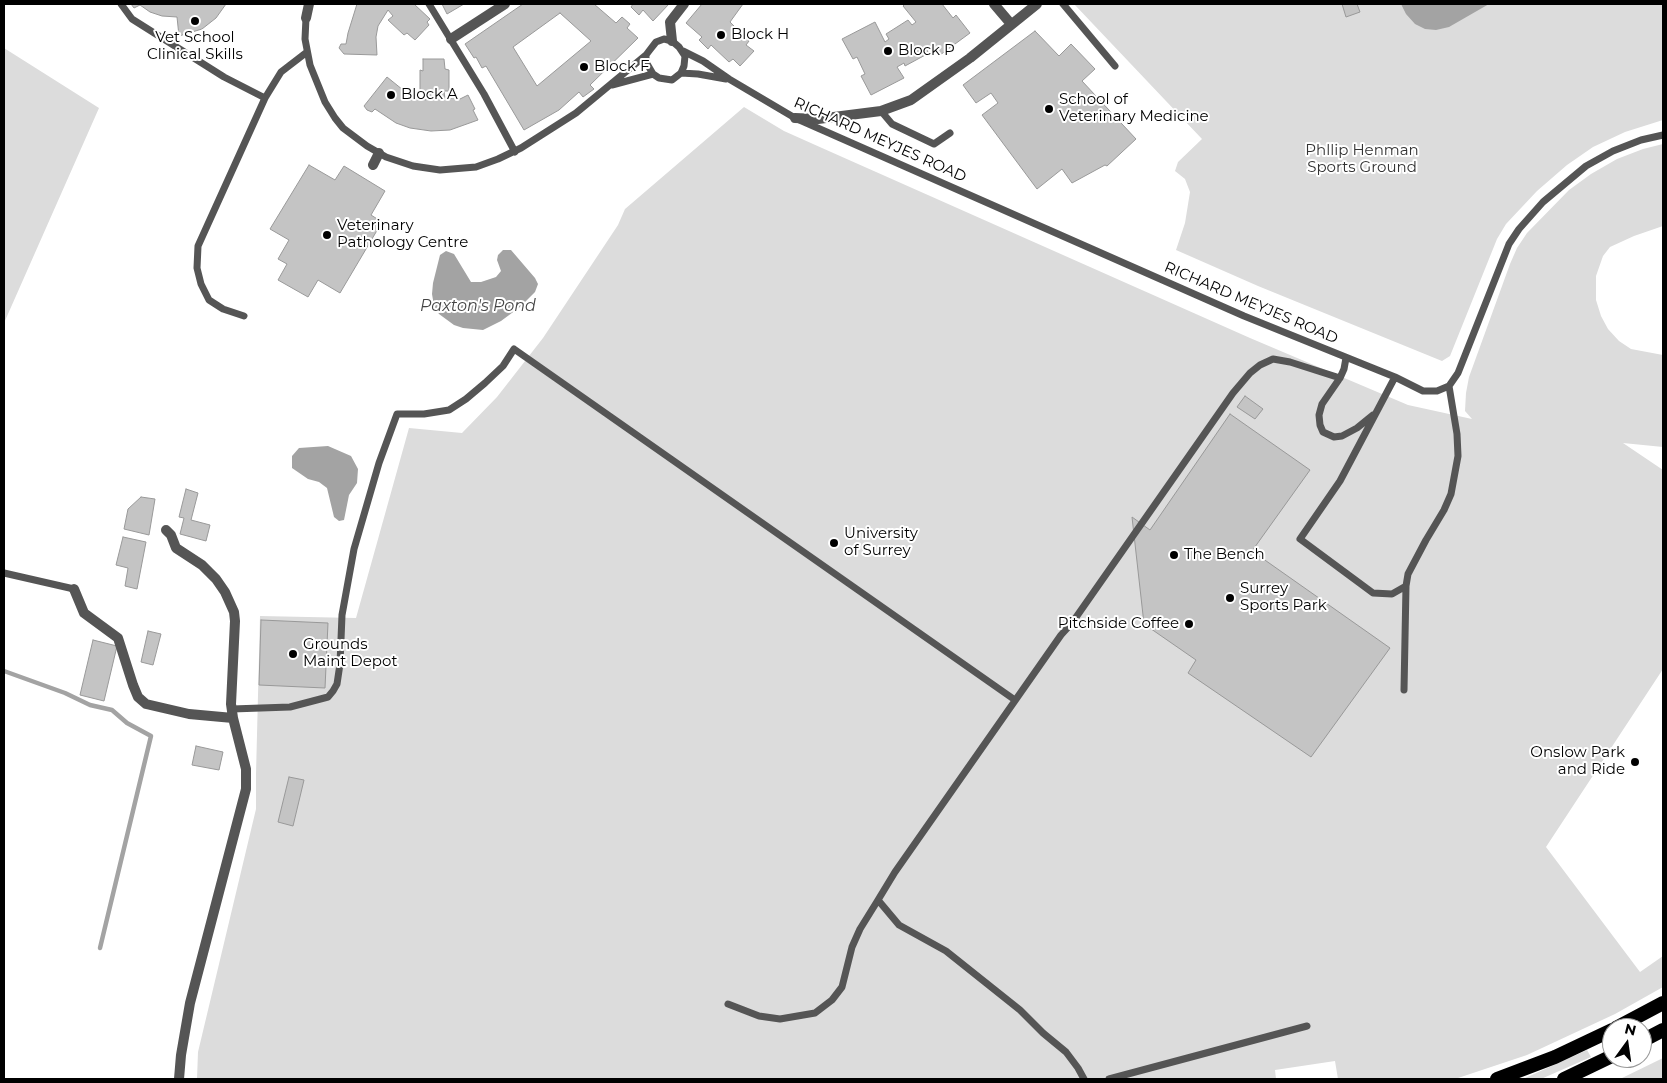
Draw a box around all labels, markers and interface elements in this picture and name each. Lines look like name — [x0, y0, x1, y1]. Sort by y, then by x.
marker: Vet School Clinical Skills — [189, 15, 201, 27]
place label: Block H — [731, 26, 789, 44]
place label: Vet School Clinical Skills — [147, 29, 243, 64]
marker: Block H — [715, 29, 727, 41]
place label: Block P — [898, 42, 955, 60]
marker: Block P — [882, 45, 894, 57]
place label: Block F — [594, 58, 649, 76]
marker: Block F — [578, 61, 590, 73]
place label: Block A — [401, 86, 458, 104]
marker: Block A — [385, 89, 397, 101]
place label: School of Veterinary Medicine — [1059, 91, 1209, 126]
street label: RICHARD MEYJES ROAD — [791, 94, 969, 186]
marker: School of Veterinary Medicine — [1043, 103, 1055, 115]
park label: Phllip Henman Sports Ground — [1305, 142, 1419, 177]
place label: Veterinary Pathology Centre — [337, 217, 468, 252]
marker: Veterinary Pathology Centre — [321, 229, 333, 241]
street label: RICHARD MEYJES ROAD — [1161, 258, 1341, 348]
water label: Paxton's Pond — [420, 296, 536, 316]
place label: University of Surrey — [844, 525, 918, 560]
marker: University of Surrey — [828, 537, 840, 549]
place label: The Bench — [1184, 546, 1265, 564]
marker: The Bench — [1168, 549, 1180, 561]
place label: Surrey Sports Park — [1240, 580, 1327, 615]
marker: Surrey Sports Park — [1224, 592, 1236, 604]
place label: Pitchside Coffee — [1058, 615, 1179, 633]
marker: Pitchside Coffee — [1183, 618, 1195, 630]
place label: Grounds Maint Depot — [303, 636, 397, 671]
marker: Grounds Maint Depot — [287, 648, 299, 660]
place label: Onslow Park and Ride — [1530, 744, 1625, 779]
marker: Onslow Park and Ride — [1629, 756, 1641, 768]
north arrow — [1602, 1018, 1652, 1068]
text: N — [1623, 1019, 1638, 1040]

